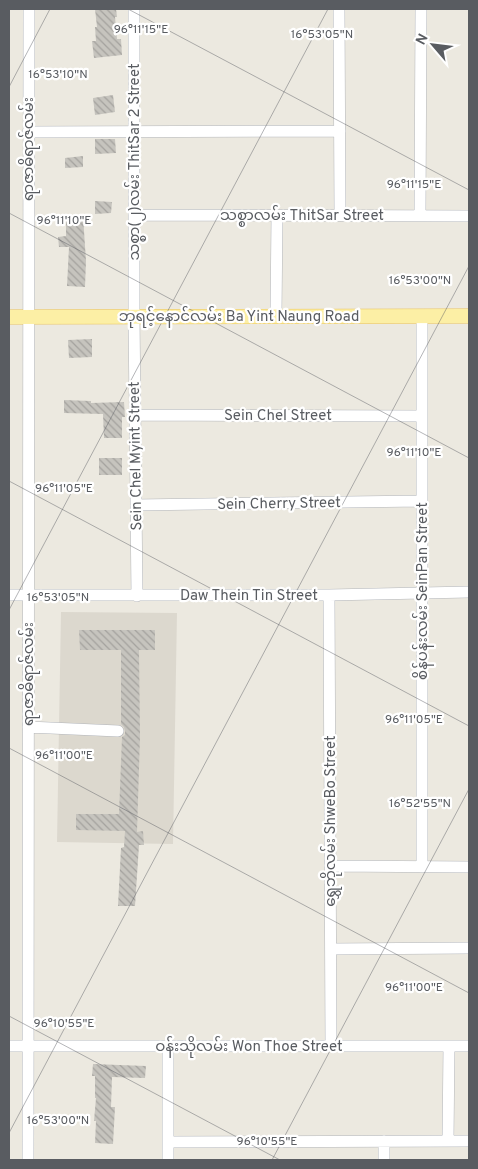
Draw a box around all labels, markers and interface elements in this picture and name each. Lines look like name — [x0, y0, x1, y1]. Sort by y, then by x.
north arrow — [408, 20, 458, 70]
text: 96°11'15"E — [114, 22, 168, 38]
text: 16°53'05"N — [291, 27, 353, 43]
text: N — [413, 31, 433, 48]
street label: သစ္စာ(၂)လမ်း ThitSar 2 Street — [124, 63, 146, 261]
text: 16°53'10"N — [28, 67, 88, 83]
street label: ရာဇာဓိရာဇ်လမ်း — [18, 97, 40, 201]
text: 96°11'15"E — [387, 177, 441, 193]
street label: သစ္စာလမ်း ThitSar Street — [220, 205, 384, 227]
text: 96°11'10"E — [37, 213, 91, 229]
text: 16°53'00"N — [389, 273, 451, 289]
street label: ဘုရင့်နောင်လမ်း Ba Yint Naung Road — [119, 306, 359, 328]
street label: Sein Chel Myint Street — [126, 381, 147, 531]
street label: Sein Chel Street — [224, 407, 332, 426]
text: 96°11'10"E — [387, 445, 441, 461]
text: 96°11'05"E — [35, 481, 93, 497]
street label: Sein Cherry Street — [217, 494, 341, 515]
street label: စိန်ပန်းလမ်း SeinPan Street — [412, 502, 434, 680]
street label: Daw Thein Tin Street — [180, 587, 318, 606]
text: 16°53'05"N — [27, 590, 89, 606]
street label: ရာဇာဓိရာဇ်လမ်း — [18, 622, 40, 726]
text: 96°11'05"E — [385, 712, 443, 728]
street label: ရွှေဘိုလမ်း ShweBo Street — [320, 735, 342, 907]
text: 96°11'00"E — [35, 748, 93, 764]
text: 16°52'55"N — [389, 796, 451, 812]
text: 96°11'00"E — [385, 980, 443, 996]
text: 96°10'55"E — [34, 1016, 94, 1032]
street label: ဝန်းသိုလမ်း Won Thoe Street — [155, 1036, 343, 1058]
text: 16°53'00"N — [27, 1113, 89, 1129]
text: 96°10'55"E — [237, 1134, 297, 1150]

